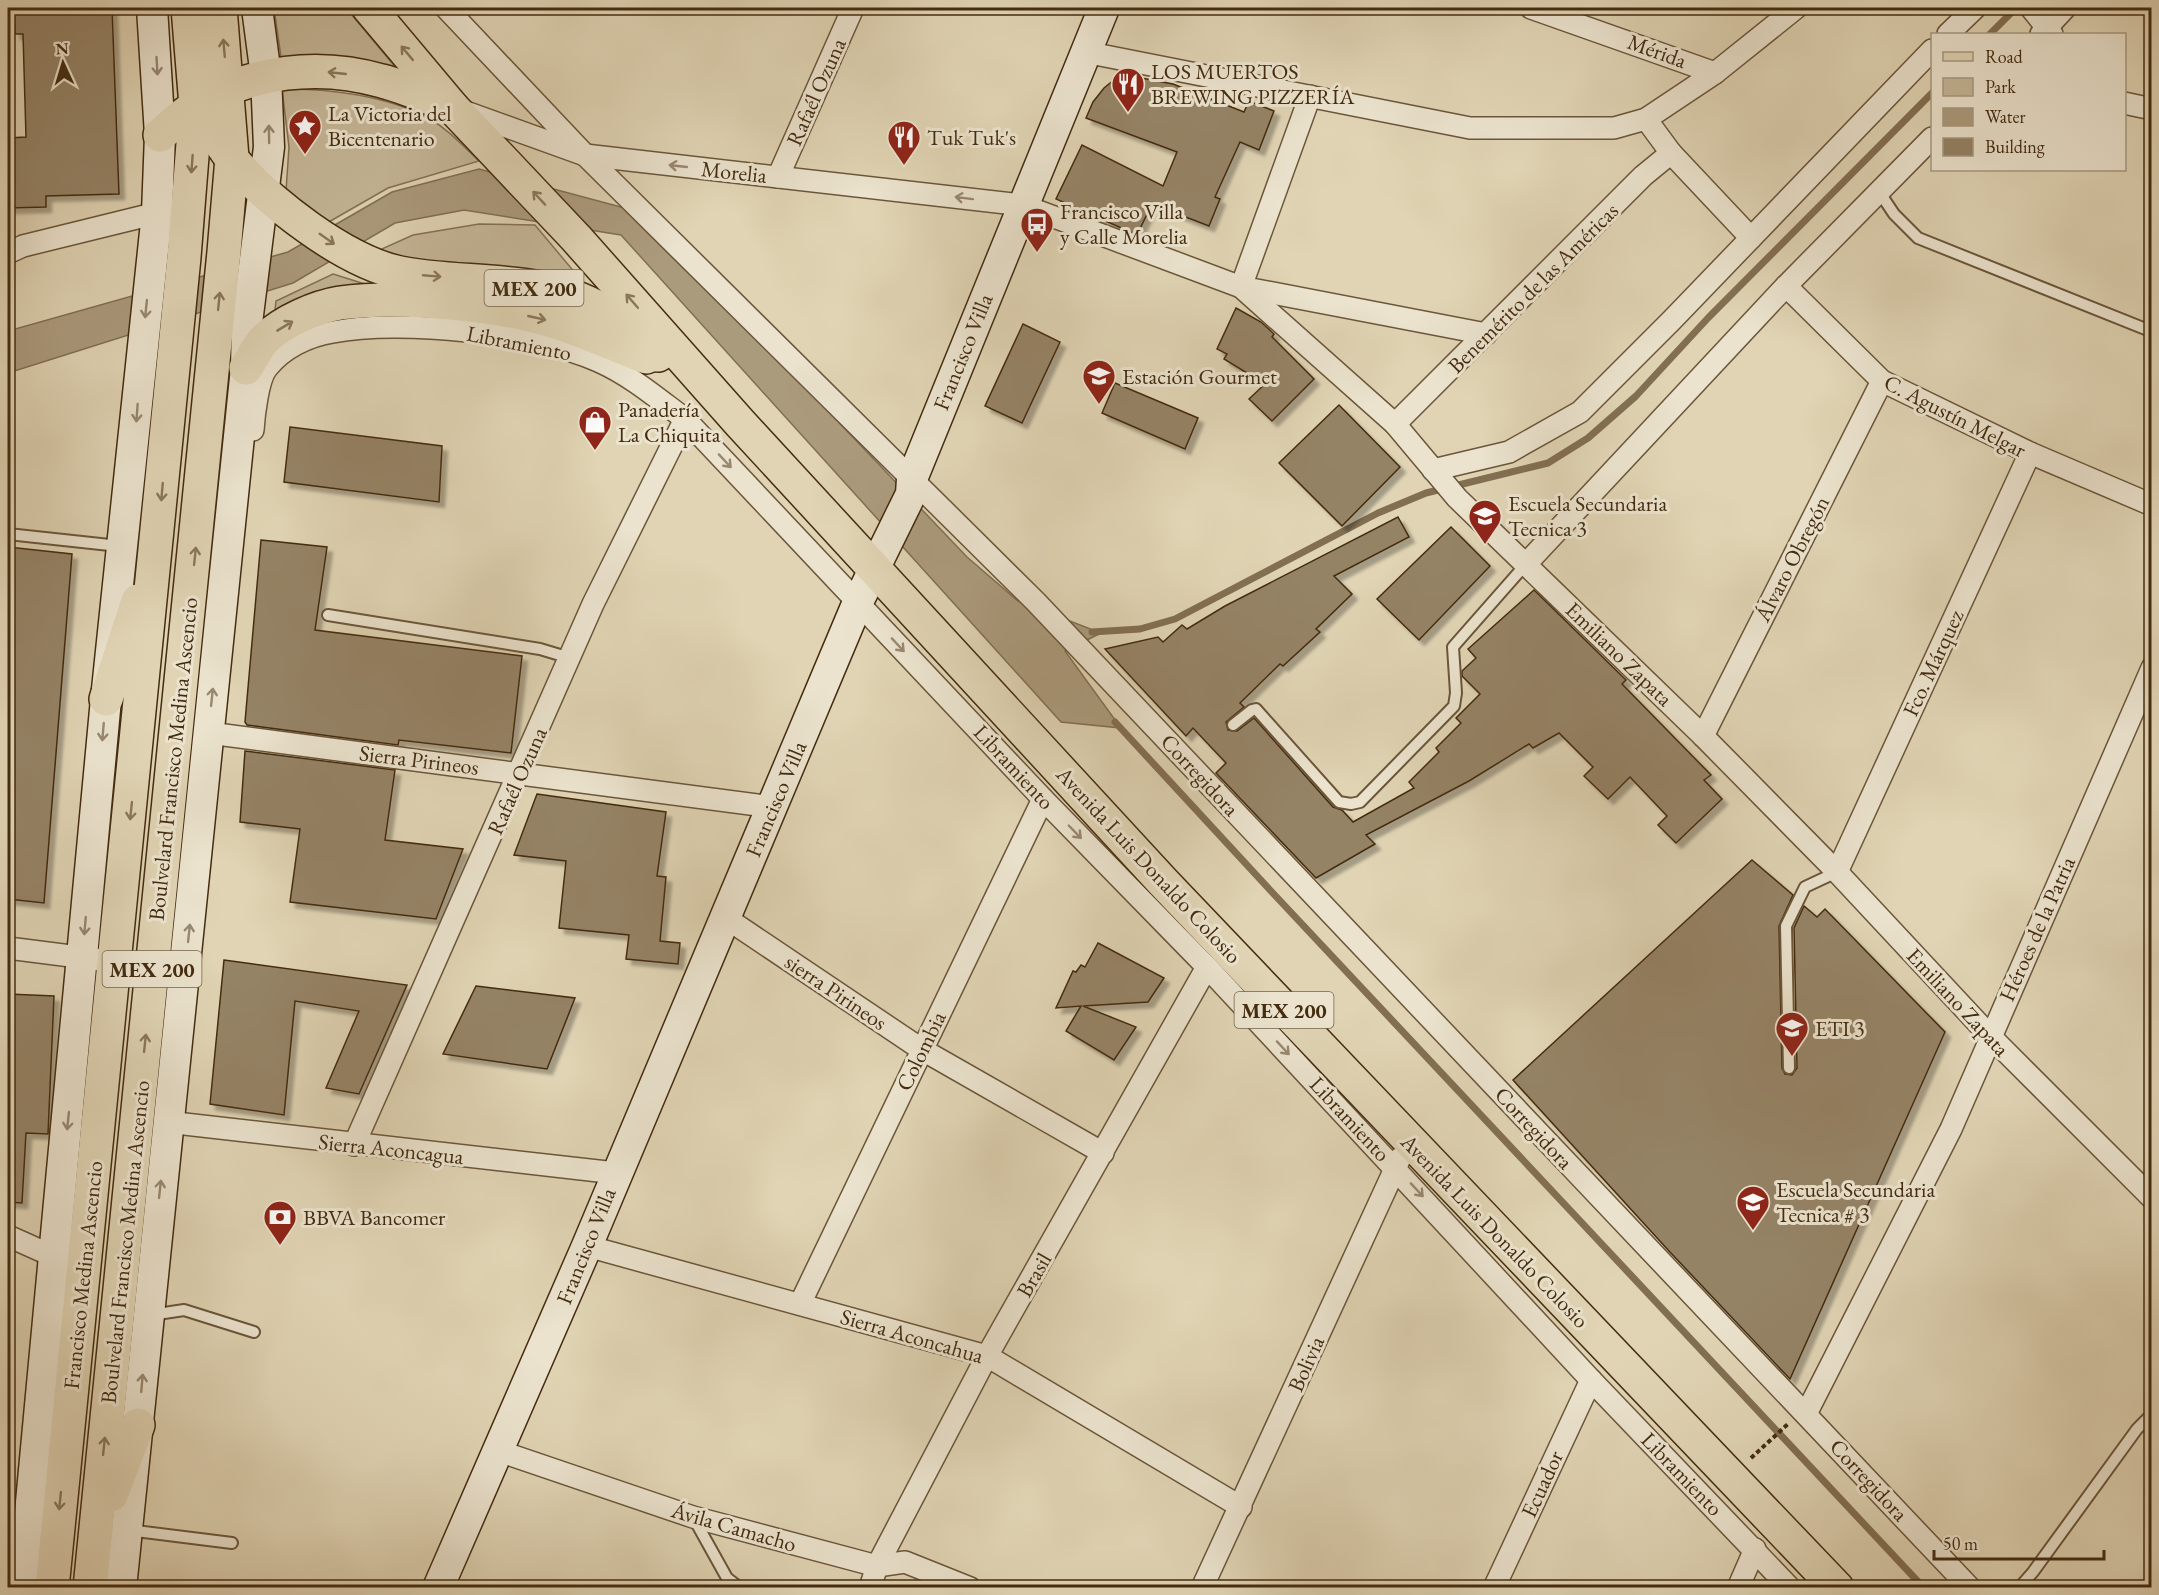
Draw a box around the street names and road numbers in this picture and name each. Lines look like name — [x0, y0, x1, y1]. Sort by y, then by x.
street label: Mérida — [1624, 27, 1691, 75]
street label: Rafaél Ozuna — [779, 33, 853, 150]
street label: Morelia — [700, 154, 768, 190]
street label: Benemérito de las Américas — [1441, 196, 1625, 380]
road number: MEX 200 — [484, 270, 584, 306]
street label: Francisco Villa — [926, 289, 1000, 415]
street label: Libramiento — [464, 319, 574, 367]
street label: C. Agustín Melgar — [1879, 368, 2032, 465]
street label: Álvaro Obregón — [1747, 491, 1836, 628]
street label: Emiliano Zapata — [1559, 595, 1679, 713]
street label: Boulvelard Francisco Medina Ascencio — [142, 596, 204, 922]
street label: Fco. Márquez — [1896, 604, 1971, 721]
street label: Libramiento — [967, 718, 1061, 816]
street label: Rafaél Ozuna — [480, 722, 554, 839]
street label: Corregidora — [1154, 727, 1246, 823]
street label: Francisco Villa — [739, 736, 814, 861]
street label: Sierra Pirineos — [358, 738, 480, 782]
street label: Avenida Luis Donaldo Colosio — [1049, 760, 1248, 970]
street label: Héroes de la Patria — [1992, 852, 2082, 1006]
street label: Emiliano Zapata — [1900, 941, 2016, 1063]
street label: sierra Pirineos — [779, 947, 893, 1037]
road number: MEX 200 — [102, 951, 201, 987]
road number: MEX 200 — [1234, 992, 1334, 1028]
street label: Colombia — [889, 1006, 953, 1096]
street label: Libramiento — [1303, 1070, 1397, 1168]
street label: Boulvelard Francisco Medina Ascencio — [94, 1079, 156, 1405]
street label: Corregidora — [1488, 1080, 1580, 1176]
street label: Sierra Aconcagua — [317, 1127, 465, 1171]
street label: Avenida Luis Donaldo Colosio — [1394, 1127, 1596, 1334]
street label: Francisco Medina Ascencio — [57, 1159, 109, 1391]
street label: Francisco Villa — [549, 1183, 623, 1309]
street label: Brasil — [1010, 1247, 1058, 1303]
street label: Sierra Aconcahua — [837, 1302, 987, 1370]
street label: Bolivia — [1281, 1331, 1331, 1396]
street label: Libramiento — [1635, 1426, 1729, 1522]
street label: Corregidora — [1823, 1432, 1915, 1528]
street label: Ecuador — [1514, 1445, 1570, 1522]
street label: Ávila Camacho — [667, 1495, 800, 1559]

